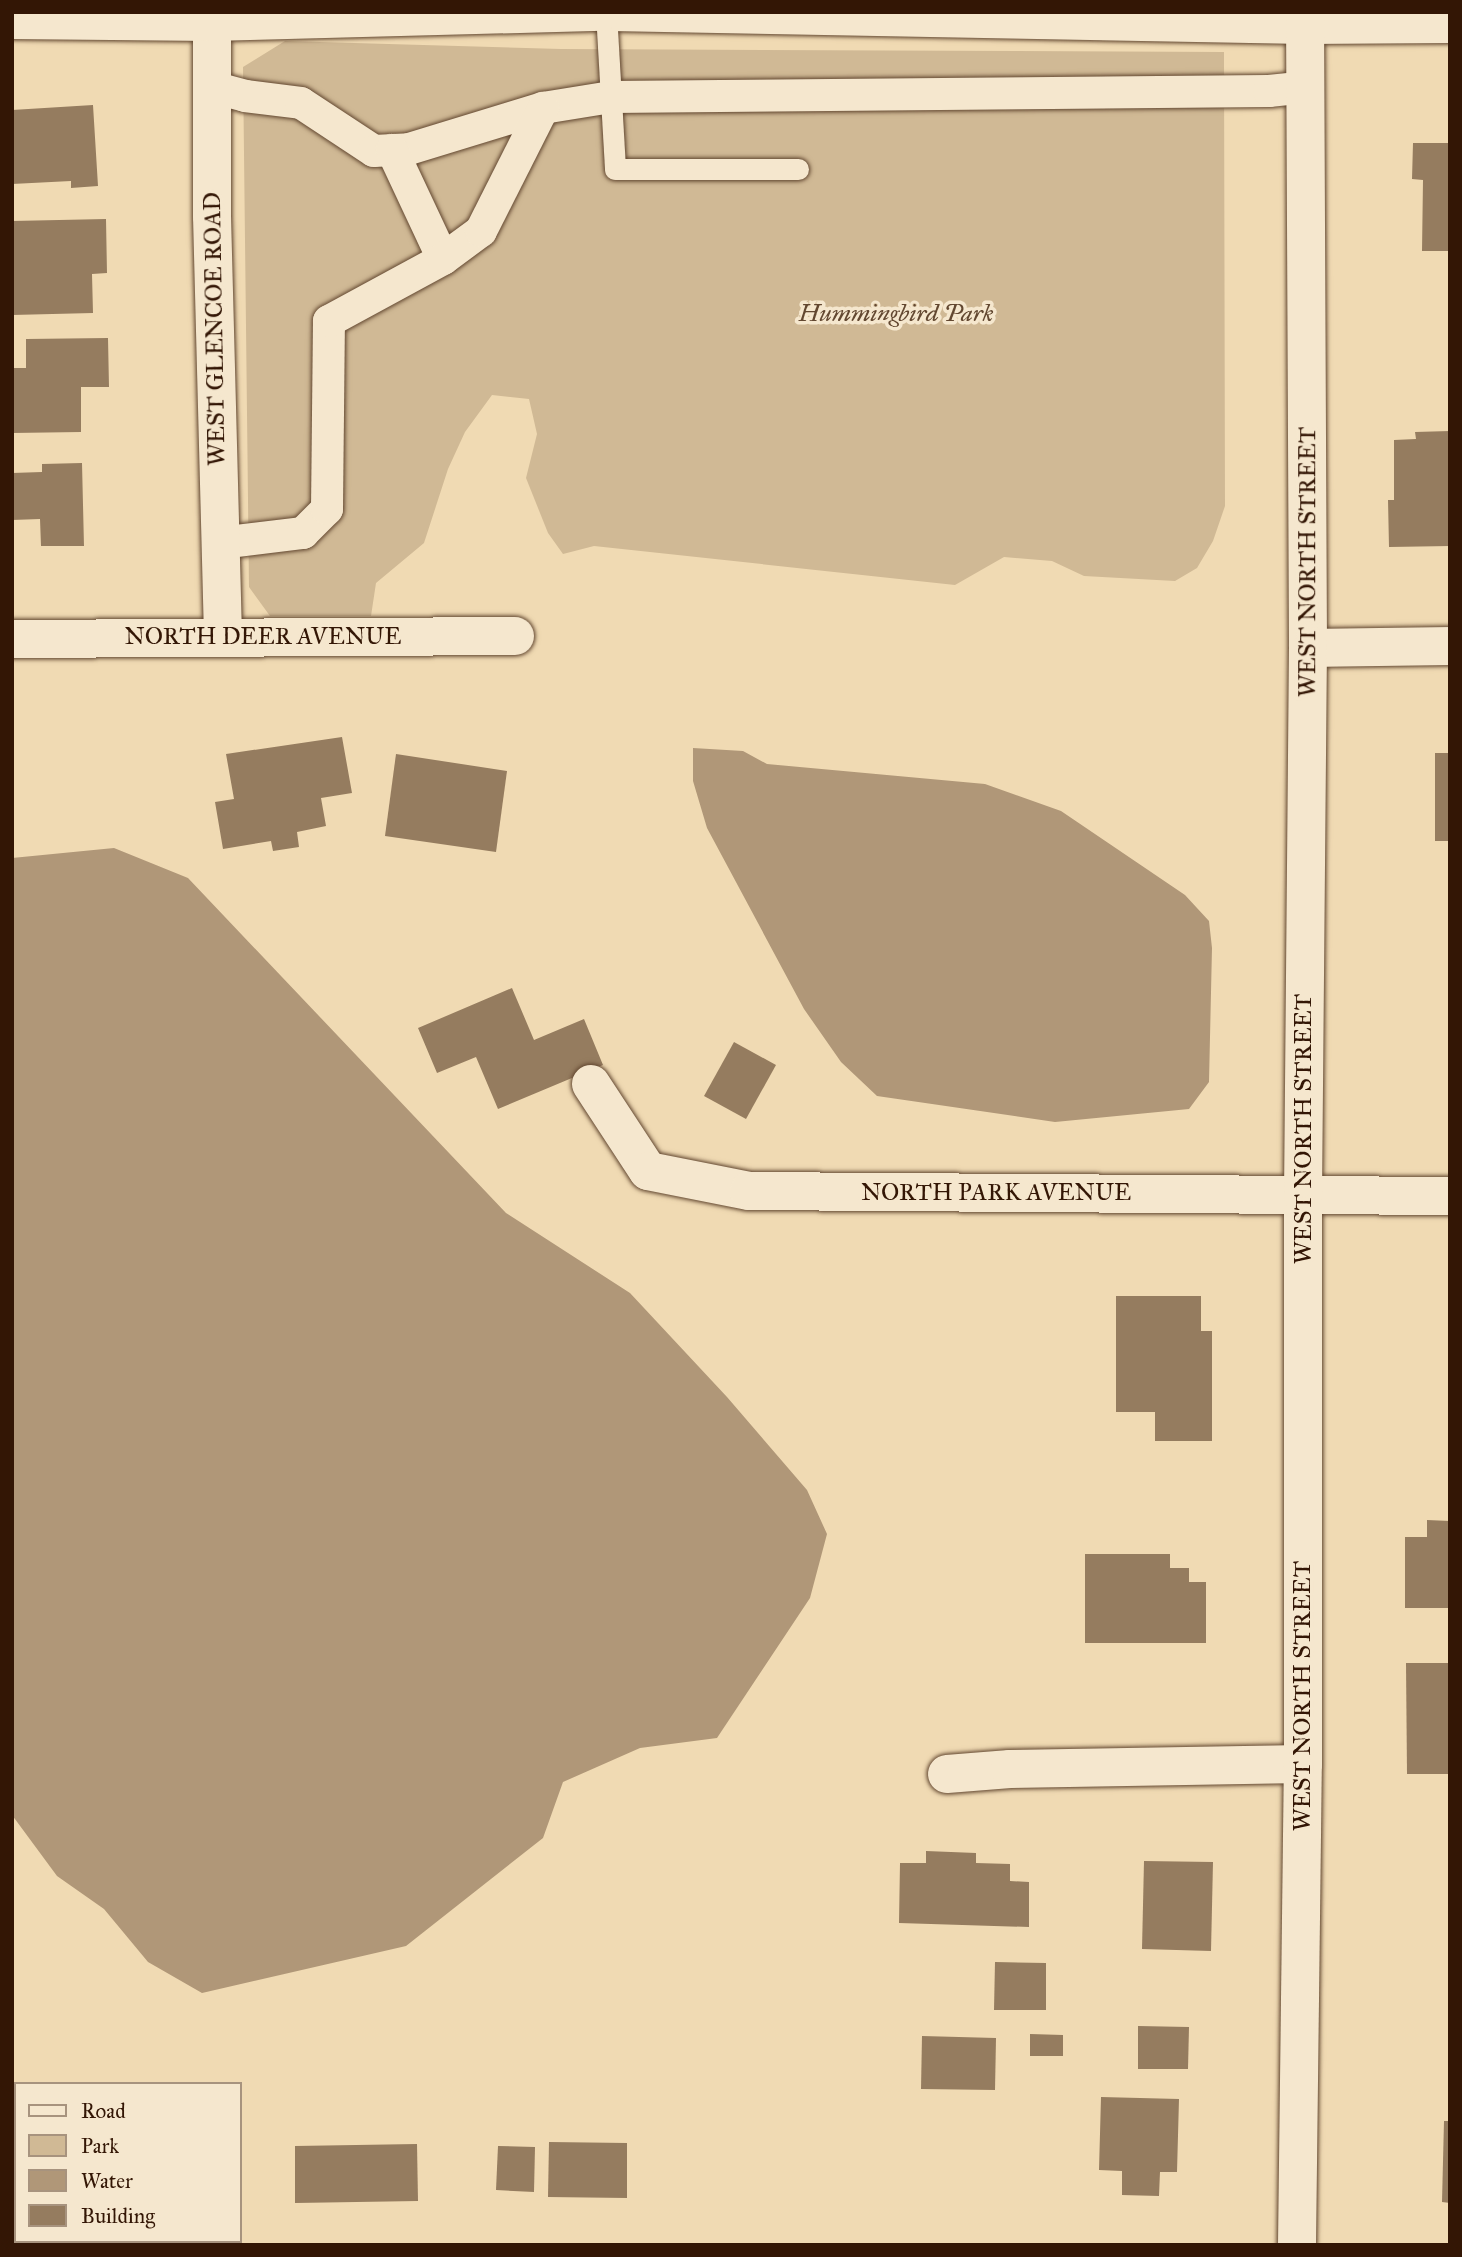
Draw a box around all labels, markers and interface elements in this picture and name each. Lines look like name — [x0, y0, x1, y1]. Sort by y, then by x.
street label: WEST GLENCOE ROAD — [198, 192, 232, 466]
park label: Hummingbird Park — [799, 300, 993, 328]
street label: WEST NORTH STREET — [1294, 427, 1322, 697]
street label: NORTH DEER AVENUE — [125, 623, 401, 651]
street label: WEST NORTH STREET — [1290, 994, 1318, 1264]
street label: NORTH PARK AVENUE — [861, 1179, 1131, 1207]
street label: WEST NORTH STREET — [1289, 1561, 1317, 1831]
legend — [14, 2082, 242, 2243]
text: Road — [81, 2098, 126, 2124]
text: Park — [81, 2133, 119, 2159]
text: Water — [81, 2168, 133, 2194]
text: Building — [81, 2203, 155, 2229]

